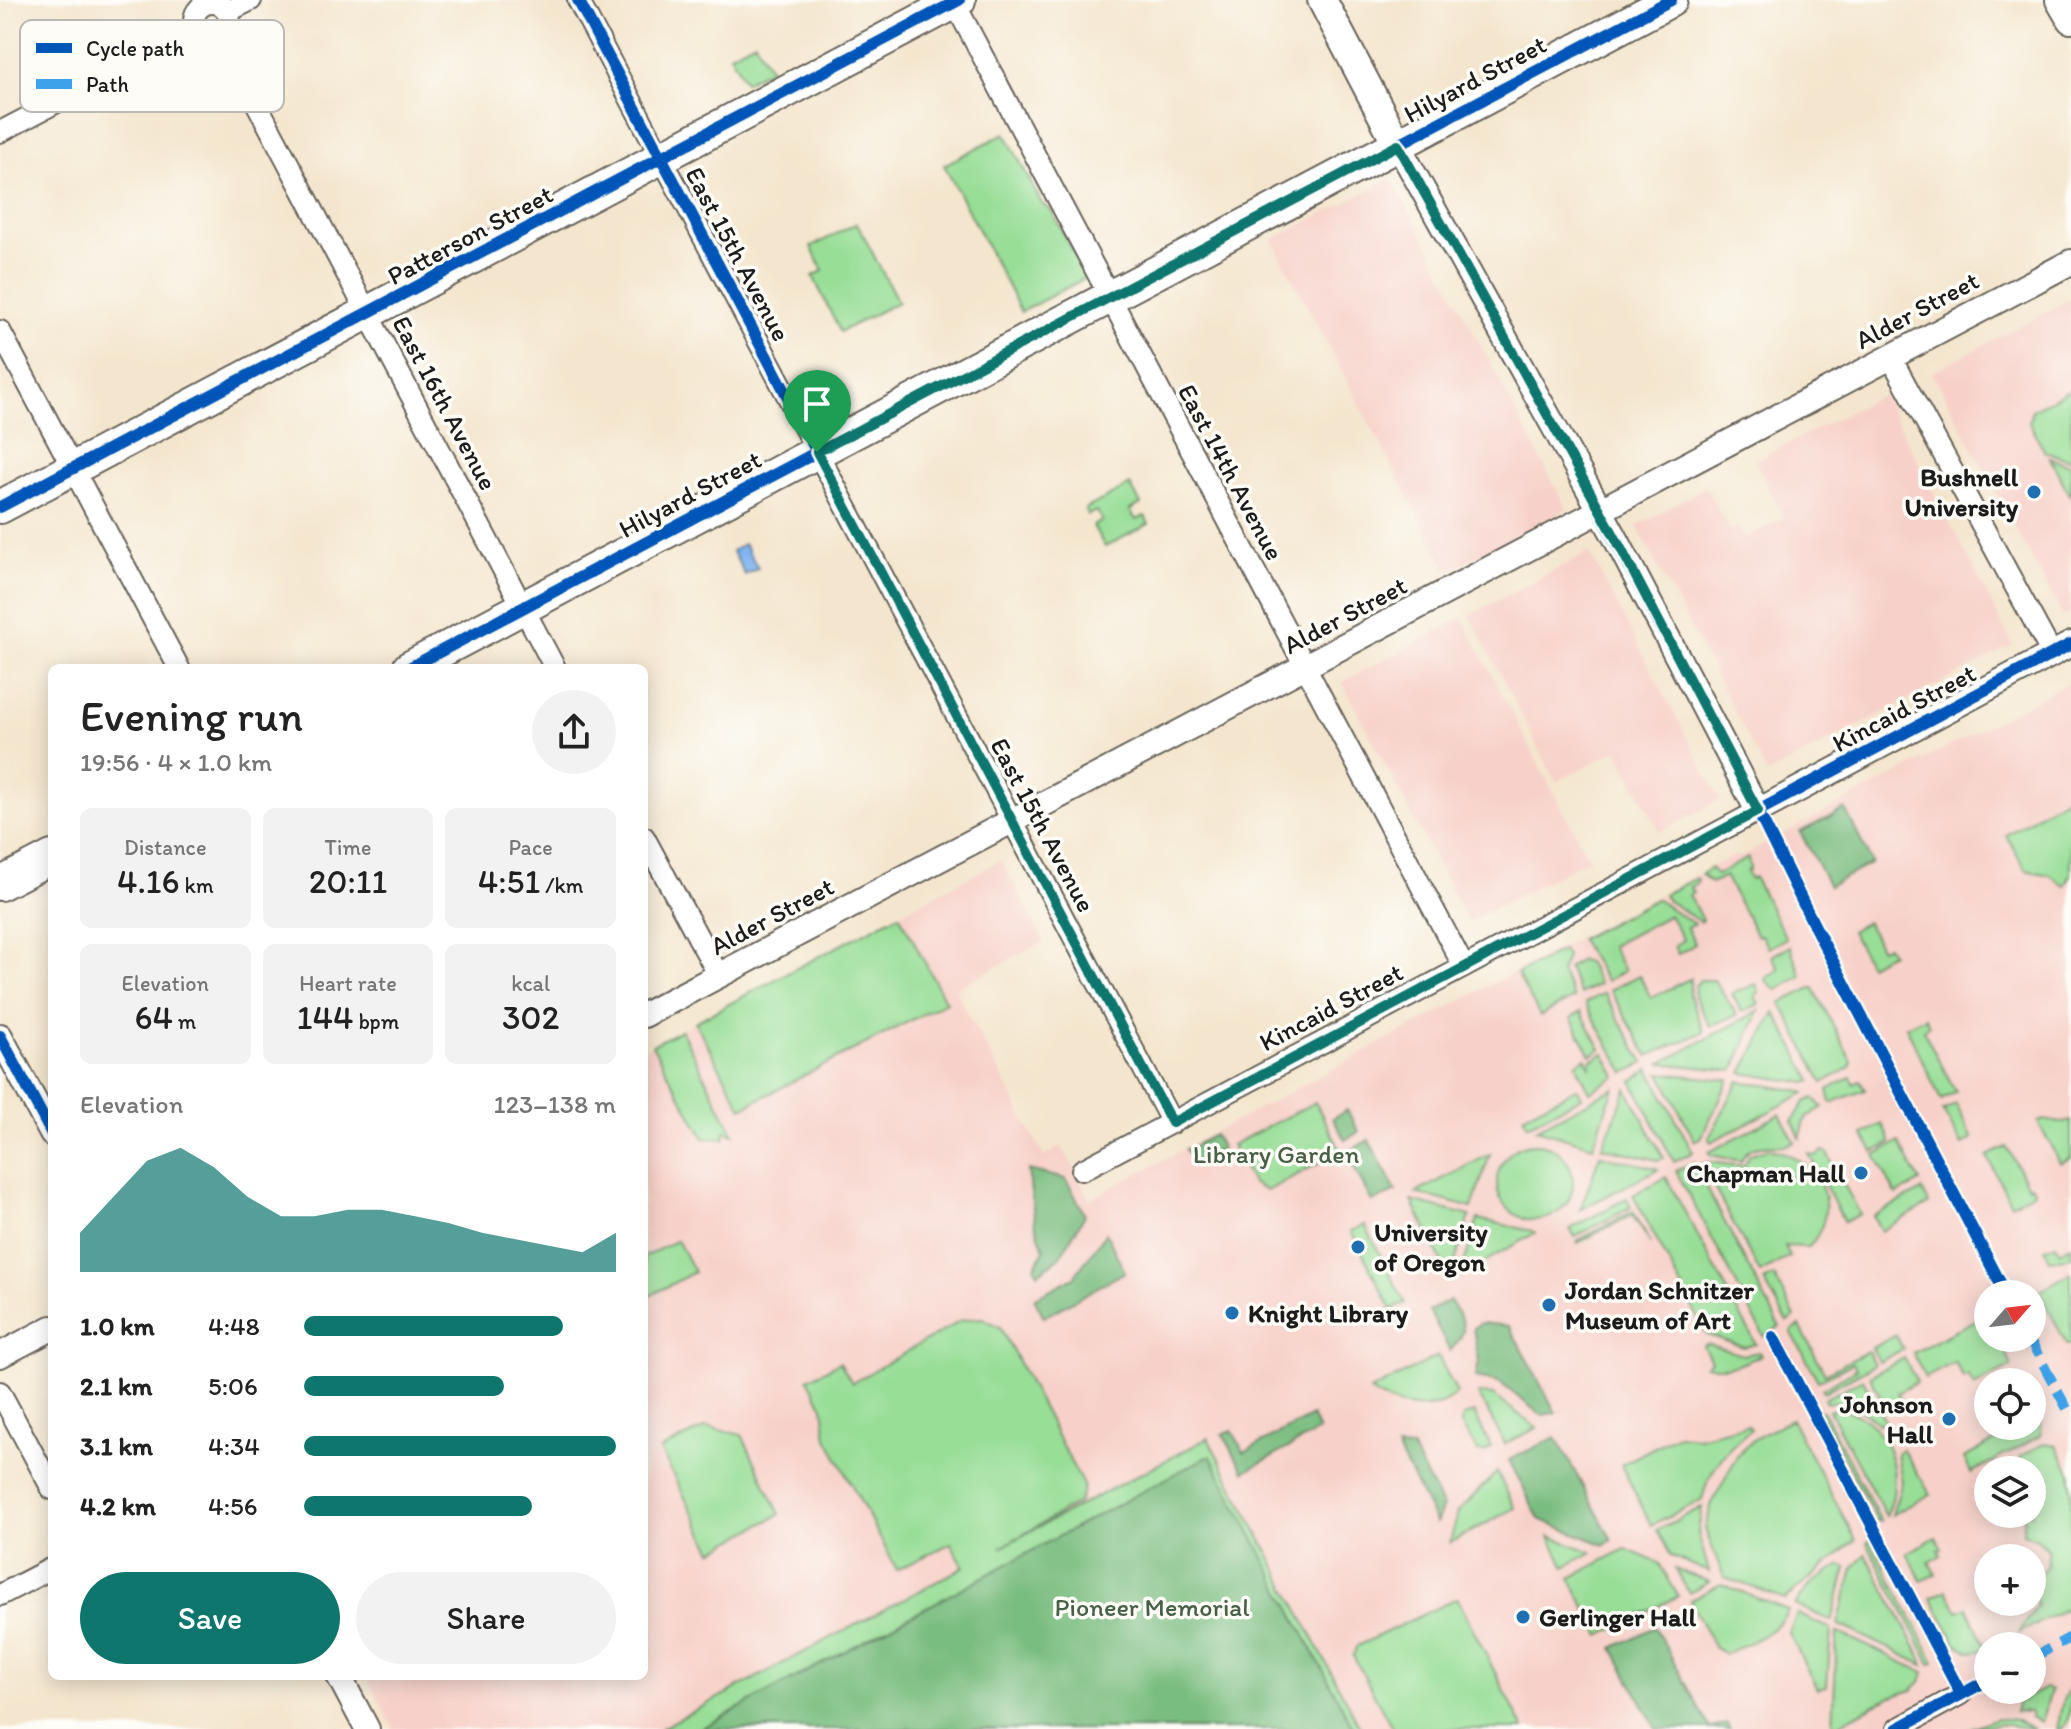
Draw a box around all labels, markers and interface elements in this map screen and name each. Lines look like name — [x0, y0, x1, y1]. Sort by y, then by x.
legend — [20, 20, 284, 112]
street label: Hilyard Street — [1398, 28, 1552, 130]
text: Cycle path — [86, 35, 185, 62]
text: Path — [86, 71, 129, 98]
street label: East 15th Avenue — [679, 161, 797, 347]
street label: Patterson Street — [382, 178, 558, 292]
street label: Alder Street — [1850, 264, 1984, 356]
street label: East 16th Avenue — [386, 310, 504, 496]
pin — [783, 370, 851, 452]
street label: East 14th Avenue — [1171, 378, 1291, 566]
icon: arrive — [795, 382, 839, 426]
street label: Hilyard Street — [613, 443, 767, 545]
place label: Bushnell University — [1905, 461, 2019, 523]
marker: Bushnell University — [2025, 483, 2043, 501]
street label: Alder Street — [1278, 569, 1412, 661]
street label: Kincaid Street — [1827, 657, 1981, 759]
text: Evening run — [80, 689, 303, 742]
button: share — [532, 690, 616, 774]
street label: East 15th Avenue — [984, 732, 1102, 918]
text: 19:56 · 4 × 1.0 km — [80, 746, 272, 778]
text: Distance — [124, 834, 207, 861]
text: Time — [325, 834, 371, 861]
text: Pace — [509, 834, 553, 861]
text: 4.16 — [117, 861, 180, 902]
text: 20:11 — [309, 861, 387, 902]
text: 4:51 — [478, 861, 540, 902]
street label: Alder Street — [705, 870, 839, 962]
text: km — [180, 872, 214, 899]
text: /km — [540, 872, 584, 899]
street label: Kincaid Street — [1254, 956, 1408, 1058]
text: Elevation — [122, 970, 209, 997]
text: Heart rate — [299, 970, 397, 997]
text: kcal — [511, 970, 550, 997]
text: 64 — [134, 997, 173, 1038]
text: 144 — [297, 997, 353, 1038]
text: 302 — [502, 997, 559, 1038]
text: m — [173, 1008, 196, 1035]
text: bpm — [353, 1008, 399, 1035]
text: Elevation — [80, 1088, 183, 1120]
text: 123–138 m — [493, 1088, 616, 1120]
park label: Library Garden — [1193, 1138, 1360, 1170]
place label: Chapman Hall — [1687, 1157, 1846, 1189]
marker: Chapman Hall — [1852, 1164, 1870, 1182]
place label: University of Oregon — [1374, 1216, 1488, 1278]
marker: University of Oregon — [1349, 1238, 1367, 1256]
place label: Jordan Schnitzer Museum of Art — [1564, 1274, 1755, 1336]
north arrow — [1974, 1280, 2046, 1352]
map controls — [1974, 1280, 2046, 1704]
marker: Jordan Schnitzer Museum of Art — [1540, 1296, 1558, 1314]
place label: Knight Library — [1248, 1297, 1409, 1329]
marker: Knight Library — [1223, 1304, 1241, 1322]
text: 1.0 km — [80, 1310, 155, 1342]
text: 4:48 — [208, 1310, 260, 1342]
button: locate — [1974, 1368, 2046, 1440]
text: 2.1 km — [80, 1370, 152, 1402]
text: 5:06 — [208, 1370, 258, 1402]
place label: Johnson Hall — [1839, 1388, 1934, 1450]
marker: Johnson Hall — [1940, 1410, 1958, 1428]
text: 3.1 km — [80, 1430, 153, 1462]
text: 4:34 — [208, 1430, 260, 1462]
button: layers — [1974, 1456, 2046, 1528]
text: 4.2 km — [80, 1490, 156, 1522]
text: 4:56 — [208, 1490, 257, 1522]
button: + — [1974, 1544, 2046, 1616]
button: Save — [80, 1572, 340, 1664]
button: Share — [356, 1572, 616, 1664]
park label: Pioneer Memorial — [1054, 1591, 1250, 1623]
place label: Gerlinger Hall — [1539, 1601, 1697, 1633]
marker: Gerlinger Hall — [1514, 1608, 1532, 1626]
button: − — [1974, 1632, 2046, 1704]

